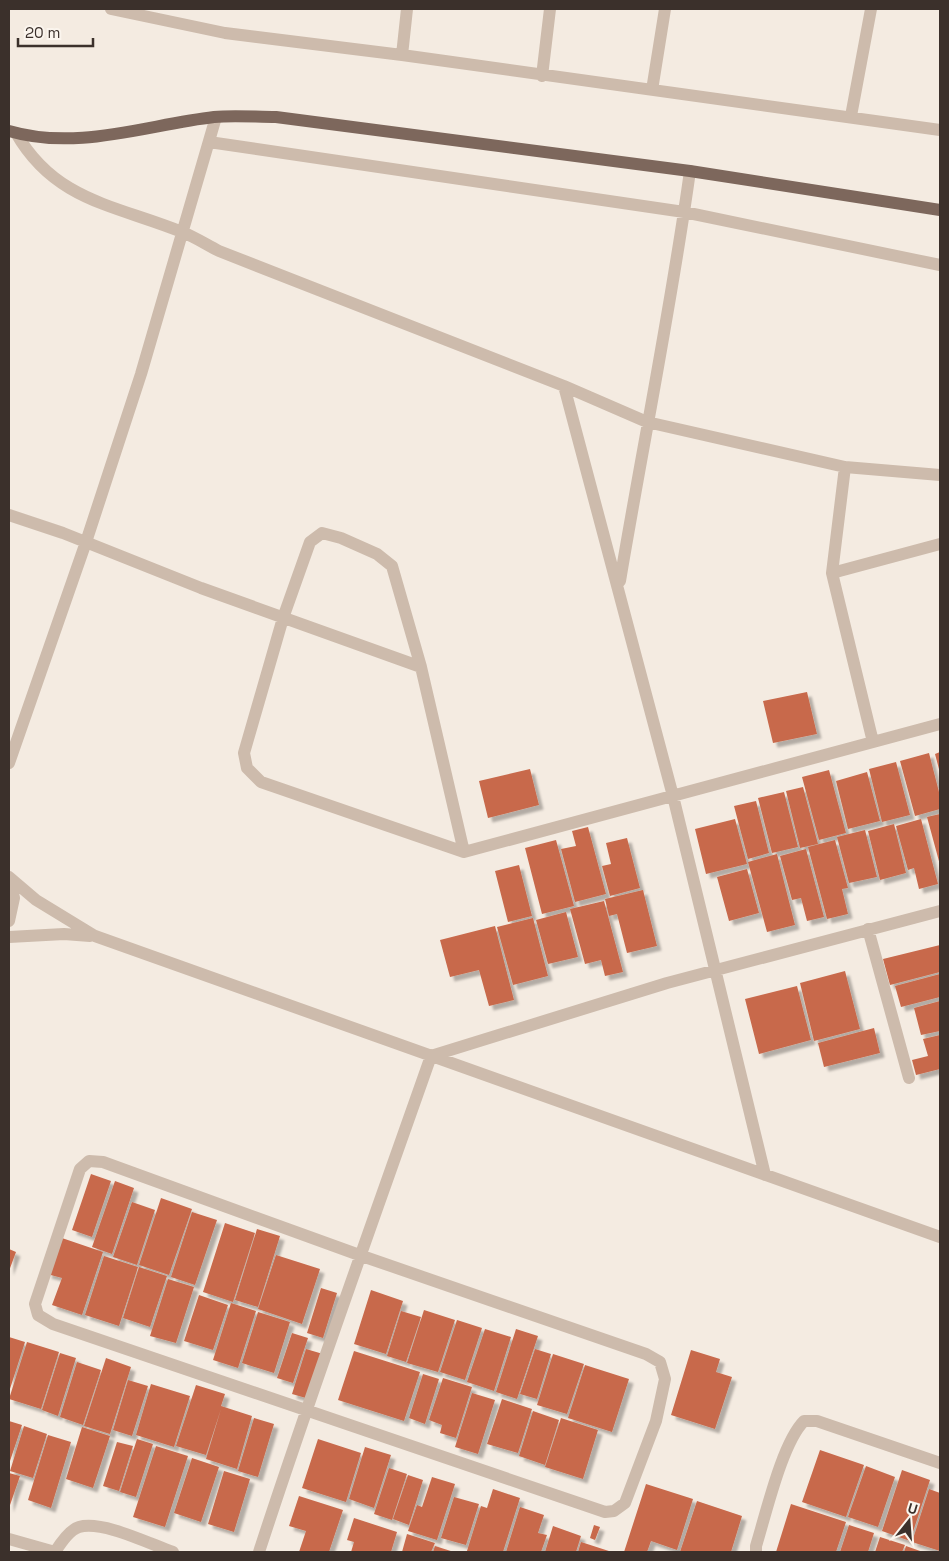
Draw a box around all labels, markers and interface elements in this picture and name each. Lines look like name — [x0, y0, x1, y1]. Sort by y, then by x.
scale bar — [18, 15, 92, 47]
text: 20 m — [25, 23, 60, 42]
north arrow — [884, 1496, 934, 1546]
text: U — [906, 1499, 920, 1519]

